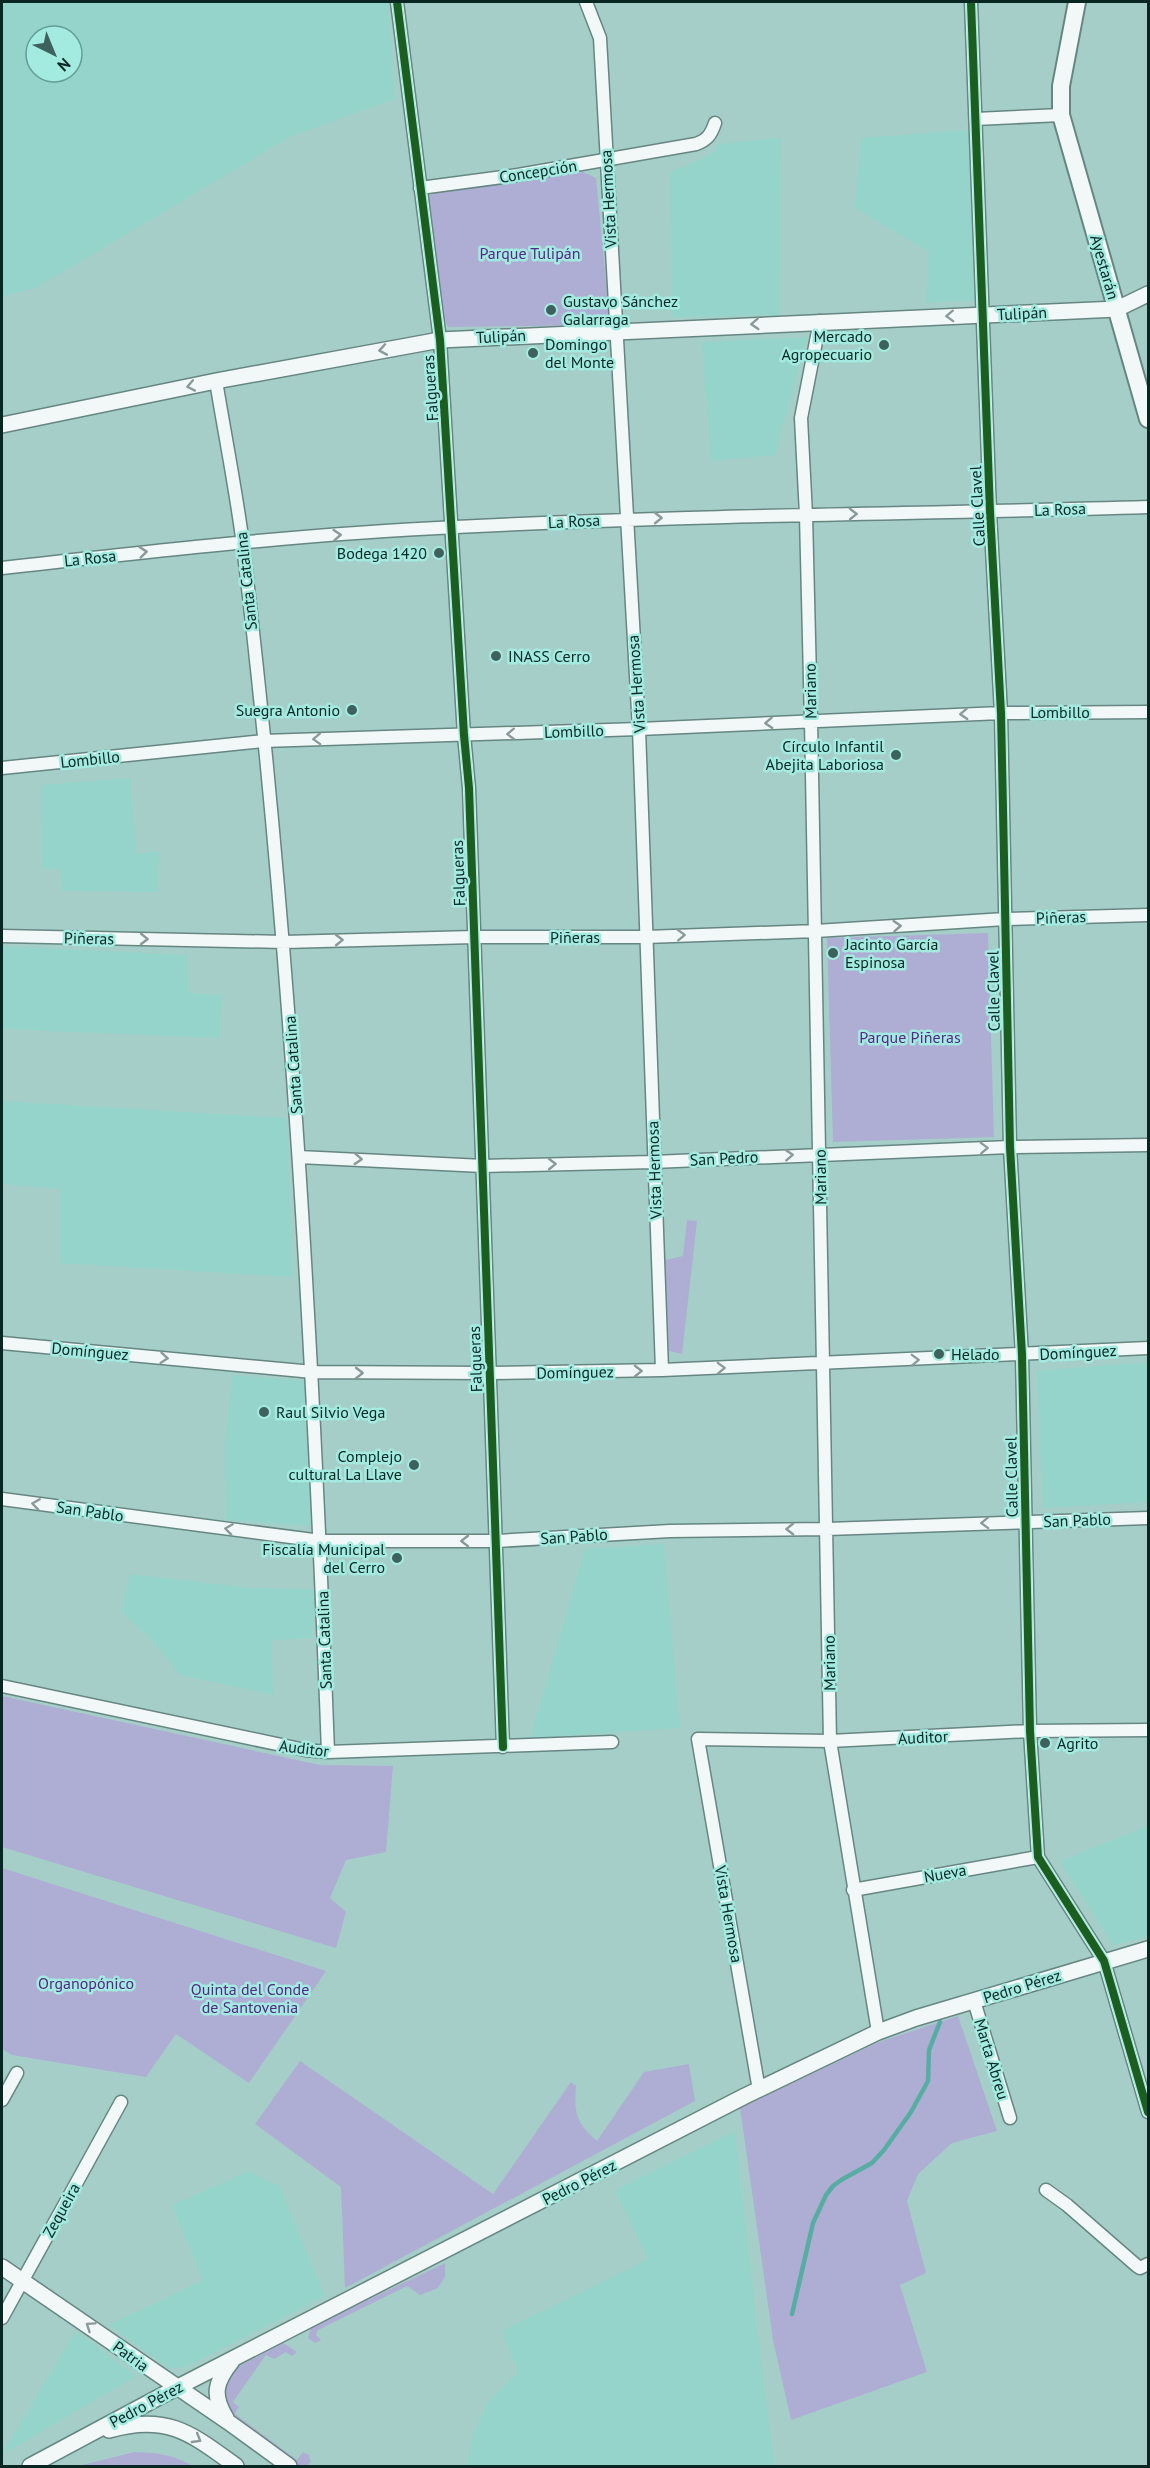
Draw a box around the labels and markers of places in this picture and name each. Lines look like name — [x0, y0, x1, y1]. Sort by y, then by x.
place label: Gustavo Sánchez Galarraga — [563, 291, 678, 329]
marker: Gustavo Sánchez Galarraga — [544, 303, 558, 317]
place label: Mercado Agropecuario — [782, 326, 872, 364]
place label: Domingo del Monte — [545, 334, 614, 372]
marker: Mercado Agropecuario — [877, 338, 891, 352]
marker: Domingo del Monte — [526, 346, 540, 360]
place label: Bodega 1420 — [337, 543, 427, 563]
marker: Bodega 1420 — [432, 546, 446, 560]
place label: INASS Cerro — [508, 646, 590, 666]
marker: INASS Cerro — [489, 649, 503, 663]
place label: Suegra Antonio — [236, 700, 340, 720]
marker: Suegra Antonio — [345, 703, 359, 717]
place label: Círculo Infantil Abejita Laboriosa — [766, 736, 884, 774]
marker: Círculo Infantil Abejita Laboriosa — [889, 748, 903, 762]
place label: Jacinto García Espinosa — [844, 934, 939, 972]
marker: Jacinto García Espinosa — [826, 946, 840, 960]
place label: Helado — [951, 1344, 1000, 1364]
marker: Helado — [932, 1347, 946, 1361]
place label: Raul Silvio Vega — [276, 1402, 385, 1422]
marker: Raul Silvio Vega — [257, 1405, 271, 1419]
place label: Complejo cultural La Llave — [288, 1446, 402, 1484]
marker: Complejo cultural La Llave — [407, 1458, 421, 1472]
place label: Fiscalía Municipal del Cerro — [262, 1539, 385, 1577]
marker: Fiscalía Municipal del Cerro — [390, 1551, 404, 1565]
place label: Agrito — [1057, 1733, 1098, 1753]
marker: Agrito — [1038, 1736, 1052, 1750]

